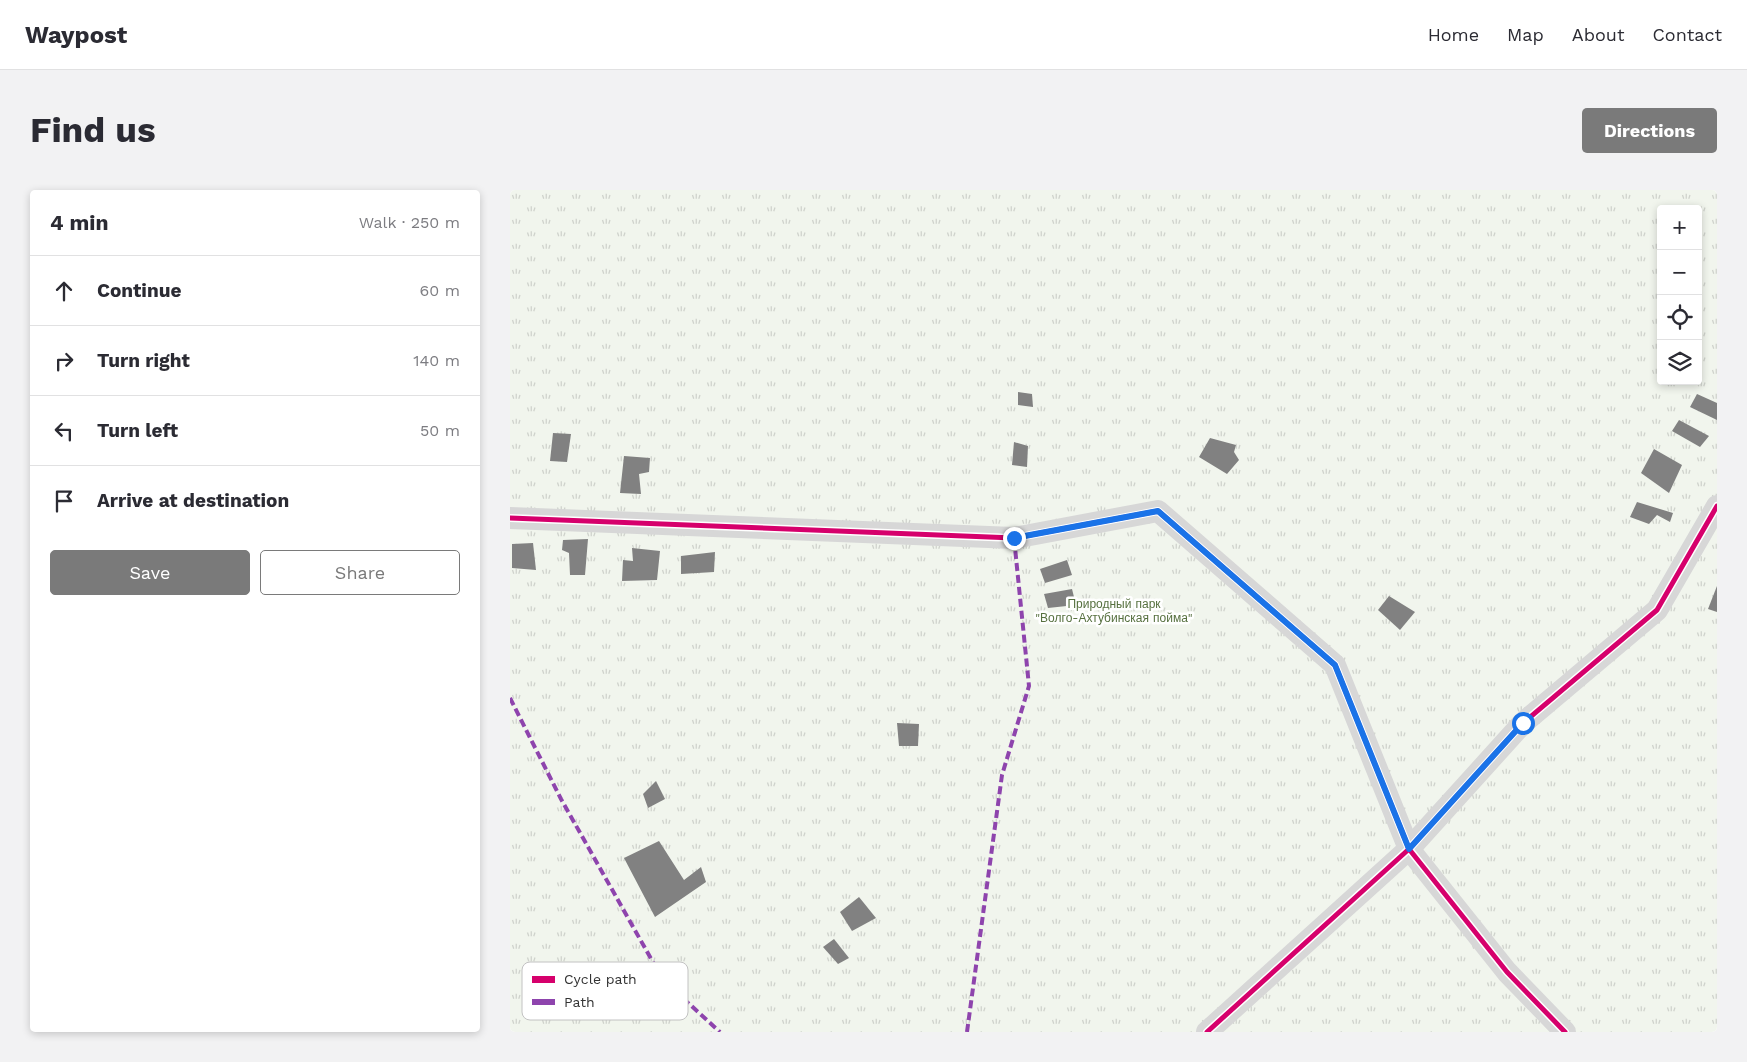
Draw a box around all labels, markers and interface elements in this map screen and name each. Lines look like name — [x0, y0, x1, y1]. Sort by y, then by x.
text: Waypost — [25, 21, 127, 49]
text: Home — [1428, 24, 1479, 45]
text: Map — [1507, 24, 1544, 45]
text: About — [1572, 24, 1624, 45]
text: Contact — [1652, 24, 1722, 45]
button: Directions — [1582, 108, 1717, 153]
text: Find us — [30, 109, 156, 151]
map controls — [1657, 205, 1702, 385]
button: + — [1657, 205, 1702, 250]
text: 4 min — [50, 210, 108, 235]
text: Walk · 250 m — [359, 213, 460, 232]
button: − — [1657, 250, 1702, 295]
icon: ahead — [50, 277, 78, 305]
text: Continue — [97, 279, 181, 302]
text: 60 m — [420, 281, 460, 300]
button: locate — [1657, 295, 1702, 340]
button: layers — [1657, 340, 1702, 385]
icon: right — [50, 347, 78, 375]
text: Turn right — [97, 349, 190, 372]
text: 140 m — [413, 351, 460, 370]
icon: left — [50, 417, 78, 445]
text: Turn left — [97, 419, 178, 442]
text: 50 m — [420, 421, 460, 440]
icon: arrive — [50, 487, 78, 515]
text: Arrive at destination — [97, 489, 289, 512]
route end — [1003, 527, 1026, 550]
button: Save — [50, 550, 250, 595]
button: Share — [260, 550, 460, 595]
park label: Природный парк "Волго-Ахтубинская пойма" — [1035, 597, 1193, 625]
route start — [1512, 712, 1535, 735]
legend — [522, 962, 688, 1020]
text: Cycle path — [564, 971, 637, 987]
text: Path — [564, 994, 595, 1010]

